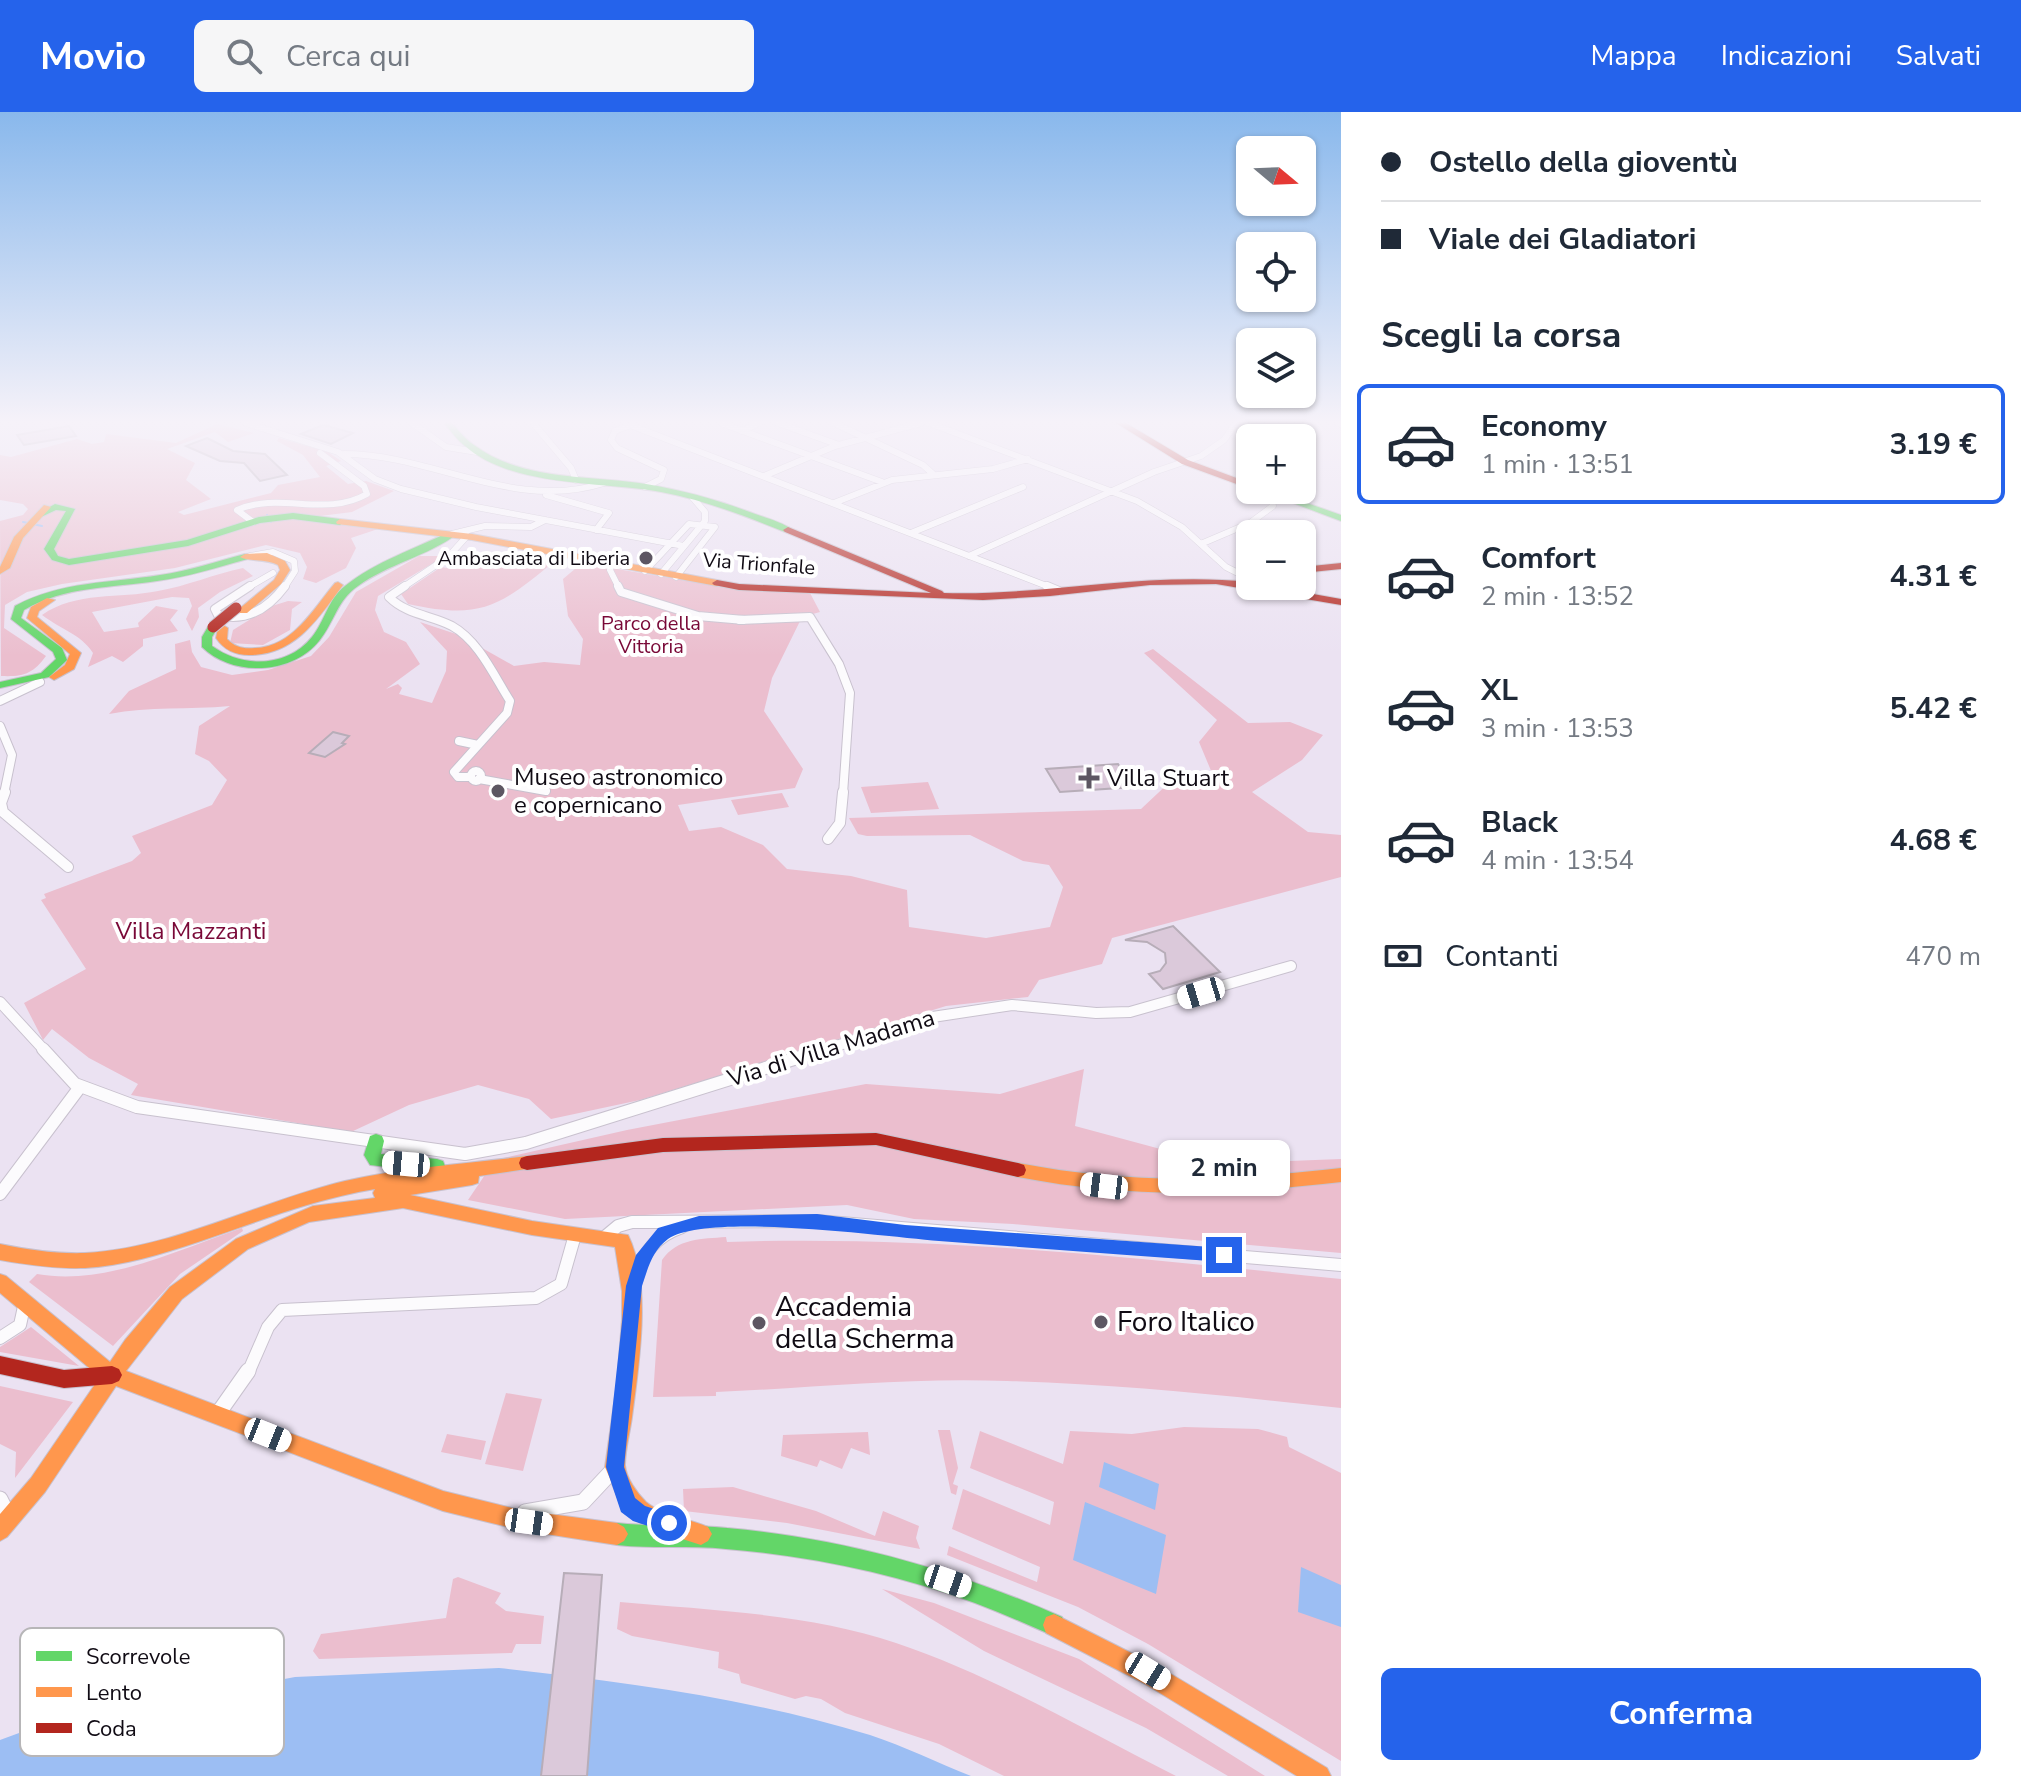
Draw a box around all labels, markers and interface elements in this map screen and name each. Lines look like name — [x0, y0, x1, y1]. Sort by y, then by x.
search box — [194, 20, 754, 92]
text: Movio — [40, 31, 146, 82]
icon: search — [222, 34, 266, 78]
text: Cerca qui — [286, 36, 410, 77]
text: Mappa — [1590, 37, 1677, 75]
text: Indicazioni — [1721, 37, 1852, 75]
text: Salvati — [1896, 37, 1981, 75]
north arrow — [1236, 136, 1316, 216]
map controls — [1236, 136, 1316, 600]
text: Ostello della gioventù — [1429, 142, 1738, 183]
text: Viale dei Gladiatori — [1429, 219, 1696, 260]
button: locate — [1236, 232, 1316, 312]
text: Scegli la corsa — [1381, 311, 1621, 360]
button: layers — [1236, 328, 1316, 408]
text: Economy — [1481, 406, 1607, 447]
icon: car — [1385, 408, 1457, 480]
button: + — [1236, 424, 1316, 504]
text: 3.19 € — [1889, 424, 1977, 465]
text: 1 min · 13:51 — [1481, 447, 1634, 482]
button: − — [1236, 520, 1316, 600]
text: Comfort — [1481, 538, 1596, 579]
icon: car — [1385, 540, 1457, 612]
place label: Ambasciata di Liberia — [438, 545, 630, 572]
street label: Via Trionfale — [701, 547, 816, 581]
marker: Ambasciata di Liberia — [637, 549, 655, 567]
text: 4.31 € — [1889, 556, 1977, 597]
text: 2 min · 13:52 — [1481, 579, 1634, 614]
park label: Parco della Vittoria — [601, 610, 701, 660]
text: XL — [1481, 670, 1518, 711]
icon: car — [1385, 672, 1457, 744]
text: 5.42 € — [1889, 688, 1977, 729]
text: 3 min · 13:53 — [1481, 711, 1634, 746]
place label: Museo astronomico e copernicano — [514, 761, 723, 821]
place label: Villa Stuart — [1106, 762, 1230, 794]
marker: Villa Stuart — [1078, 767, 1100, 789]
marker: Museo astronomico e copernicano — [489, 782, 507, 800]
text: Black — [1481, 802, 1558, 843]
icon: car — [1385, 804, 1457, 876]
text: 4.68 € — [1889, 820, 1977, 861]
text: 4 min · 13:54 — [1481, 843, 1634, 878]
park label: Villa Mazzanti — [115, 915, 266, 947]
icon: cash — [1381, 934, 1425, 978]
text: Contanti — [1445, 936, 1559, 977]
text: 470 m — [1905, 939, 1981, 974]
car — [1175, 975, 1227, 1011]
street label: Via di Villa Madama — [722, 1001, 939, 1095]
callout: 2 min — [1158, 1139, 1290, 1195]
car — [381, 1150, 431, 1178]
text: 2 min — [1190, 1150, 1258, 1185]
car — [1079, 1171, 1129, 1201]
route end — [1206, 1237, 1242, 1273]
place label: Accademia della Scherma — [775, 1288, 955, 1358]
place label: Foro Italico — [1117, 1303, 1255, 1341]
marker: Foro Italico — [1092, 1313, 1110, 1331]
marker: Accademia della Scherma — [750, 1314, 768, 1332]
car — [241, 1415, 295, 1455]
route start — [651, 1505, 687, 1541]
car — [504, 1507, 554, 1537]
car — [921, 1562, 975, 1600]
legend — [20, 1628, 284, 1756]
text: Scorrevole — [86, 1642, 190, 1672]
car — [1121, 1648, 1175, 1694]
button: Conferma — [1381, 1668, 1981, 1760]
text: Lento — [86, 1678, 142, 1708]
text: Coda — [86, 1714, 137, 1744]

